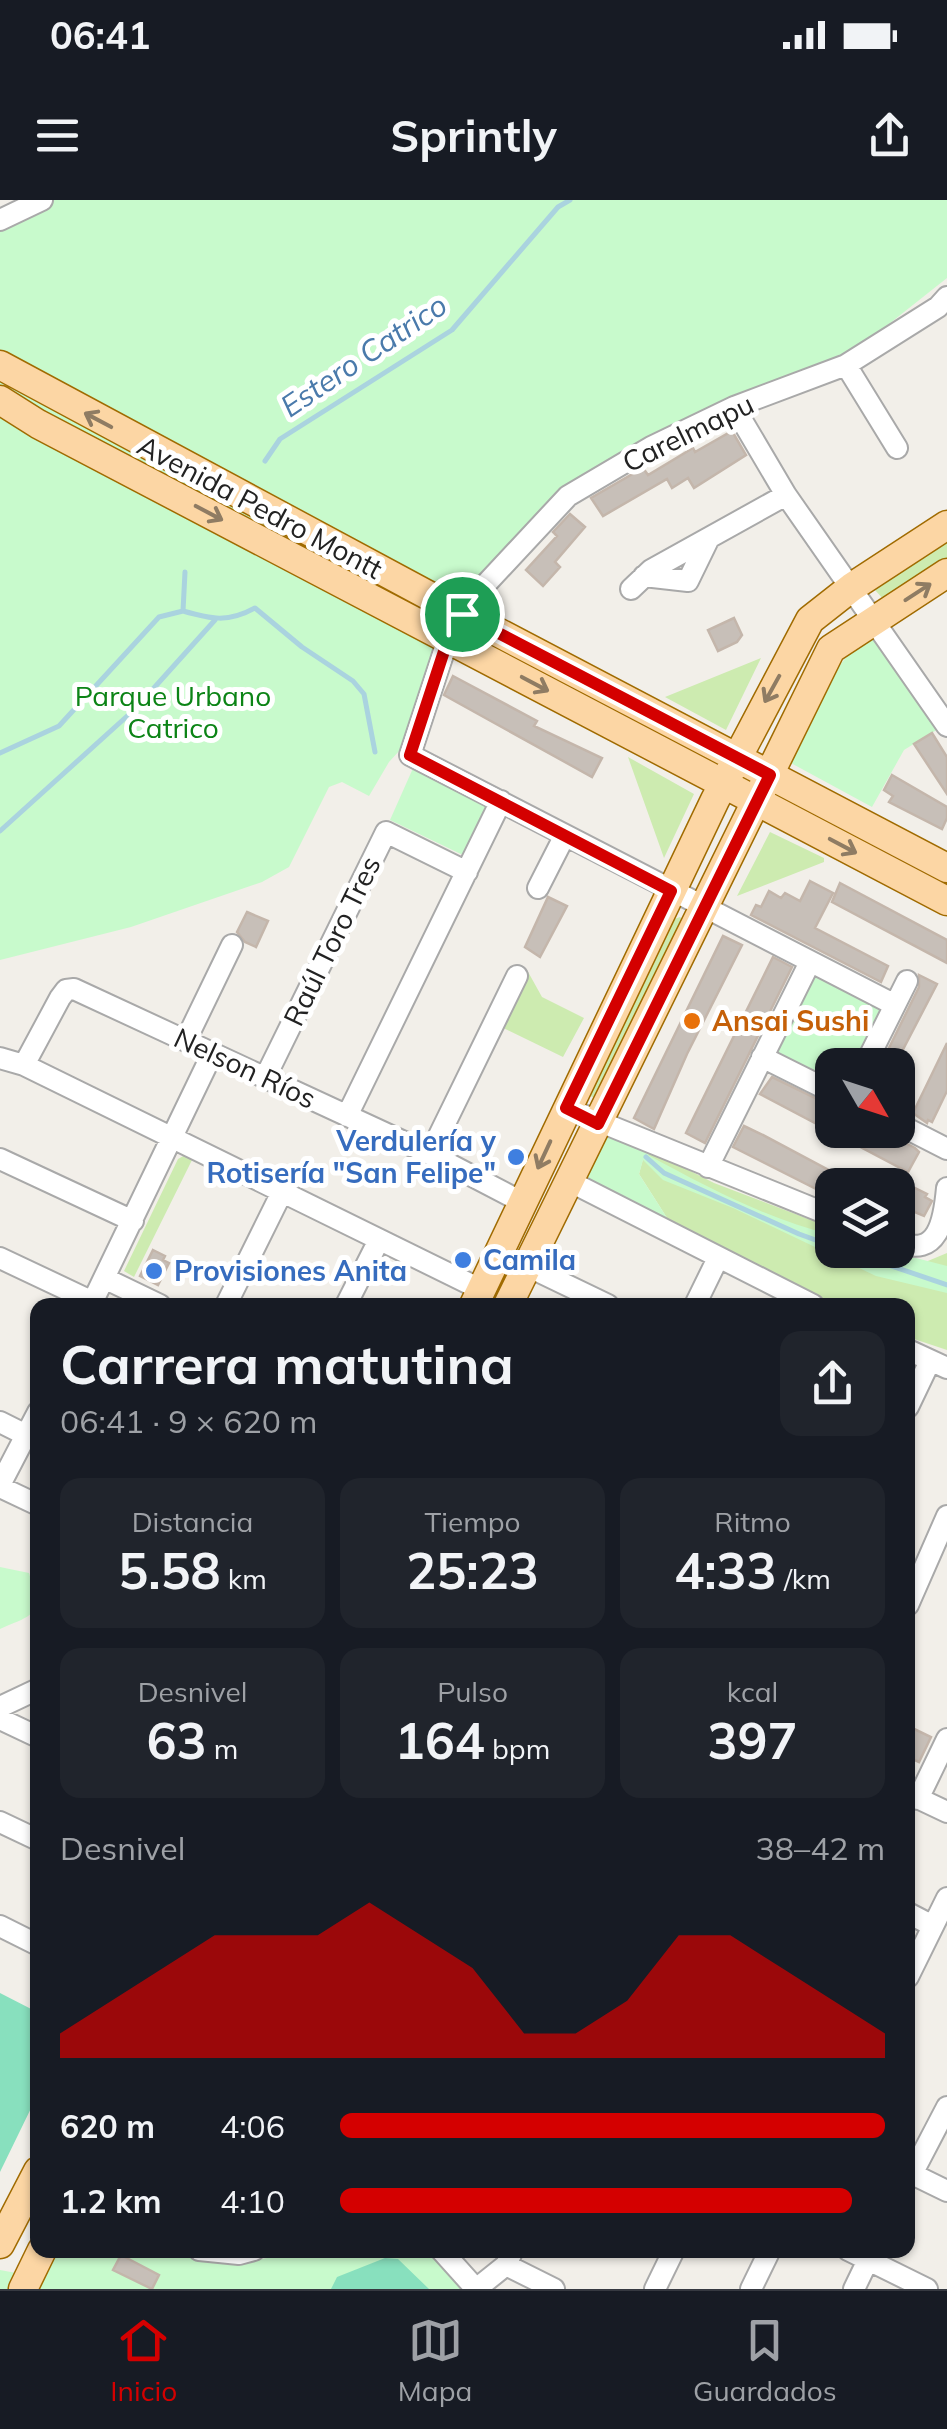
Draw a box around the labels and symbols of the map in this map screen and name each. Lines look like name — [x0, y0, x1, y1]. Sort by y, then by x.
water label: Estero Catrico — [273, 286, 454, 425]
street label: Carelmapu — [616, 386, 759, 479]
one-way arrow — [84, 410, 114, 430]
street label: Avenida Pedro Montt — [132, 427, 389, 586]
one-way arrow — [193, 504, 223, 523]
pin — [420, 572, 505, 657]
one-way arrow — [904, 581, 932, 602]
one-way arrow — [762, 673, 782, 703]
one-way arrow — [519, 675, 549, 694]
park label: Parque Urbano Catrico — [75, 678, 271, 745]
one-way arrow — [827, 837, 857, 856]
street label: Raúl Toro Tres — [275, 850, 388, 1031]
place label: Ansai Sushi — [712, 1003, 869, 1038]
marker: Ansai Sushi — [681, 1010, 703, 1032]
street label: Nelson Ríos — [169, 1019, 322, 1116]
north arrow — [815, 1048, 915, 1148]
place label: Verdulería y Rotisería "San Felipe" — [206, 1123, 497, 1190]
one-way arrow — [534, 1139, 553, 1169]
marker: Verdulería y Rotisería "San Felipe" — [505, 1146, 527, 1168]
place label: Camila — [483, 1242, 576, 1277]
marker: Camila — [452, 1249, 474, 1271]
place label: Provisiones Anita — [174, 1253, 407, 1288]
marker: Provisiones Anita — [143, 1260, 165, 1282]

